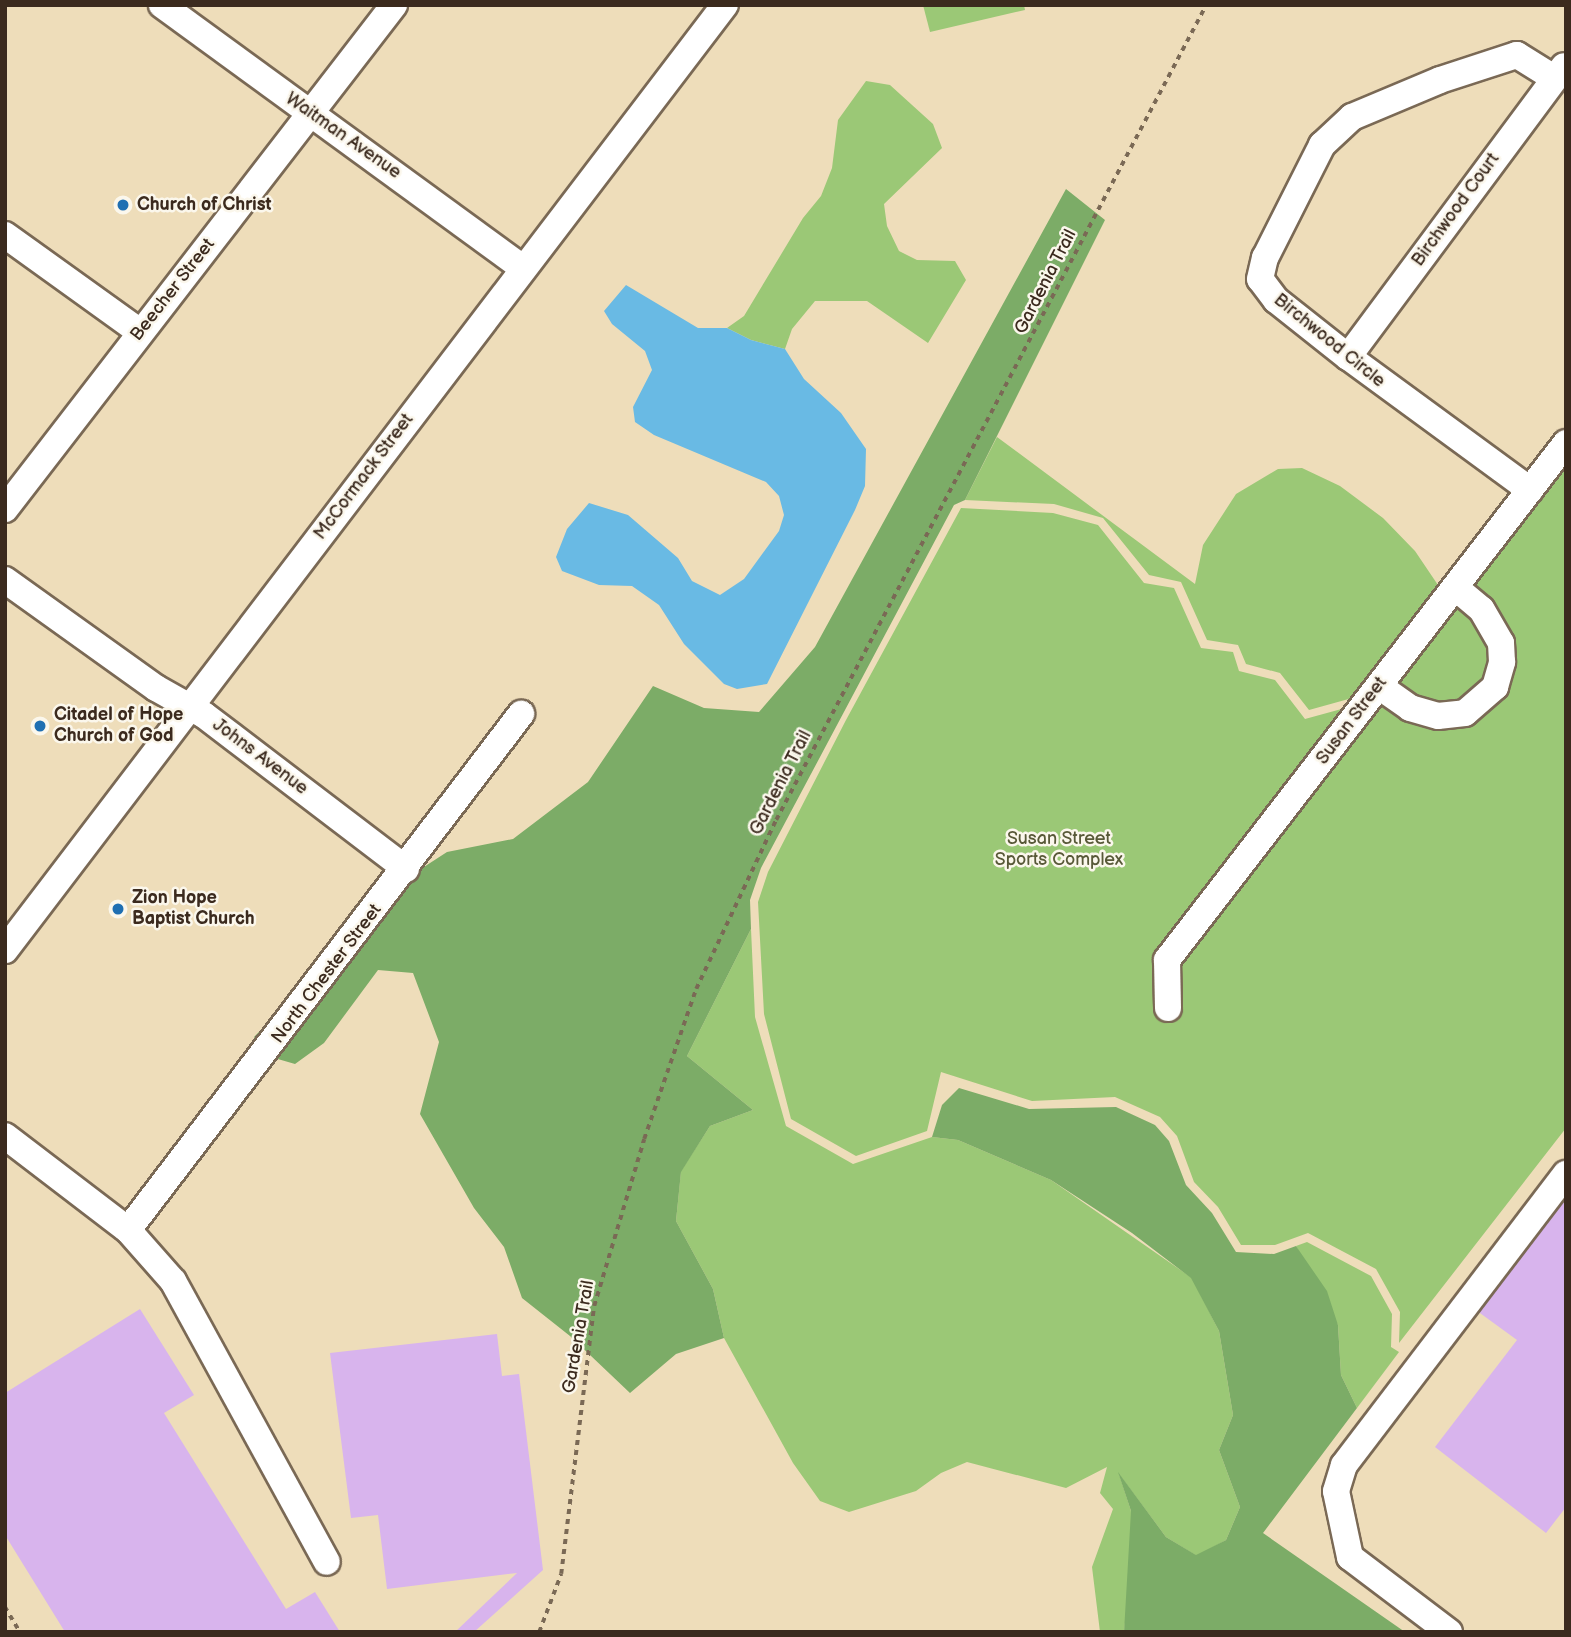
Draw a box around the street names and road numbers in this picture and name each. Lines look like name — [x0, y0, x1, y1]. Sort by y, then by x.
street label: Waitman Avenue — [281, 88, 405, 184]
street label: Birchwood Court — [1408, 149, 1504, 271]
street label: Gardenia Trail — [1010, 226, 1082, 338]
street label: Beecher Street — [126, 234, 220, 346]
street label: Birchwood Circle — [1269, 290, 1389, 392]
street label: McCormack Street — [310, 410, 418, 544]
street label: Susan Street — [1312, 673, 1392, 769]
street label: Johns Avenue — [208, 714, 312, 800]
street label: Gardenia Trail — [745, 727, 817, 839]
street label: North Chester Street — [267, 900, 387, 1048]
street label: Gardenia Trail — [558, 1279, 600, 1395]

